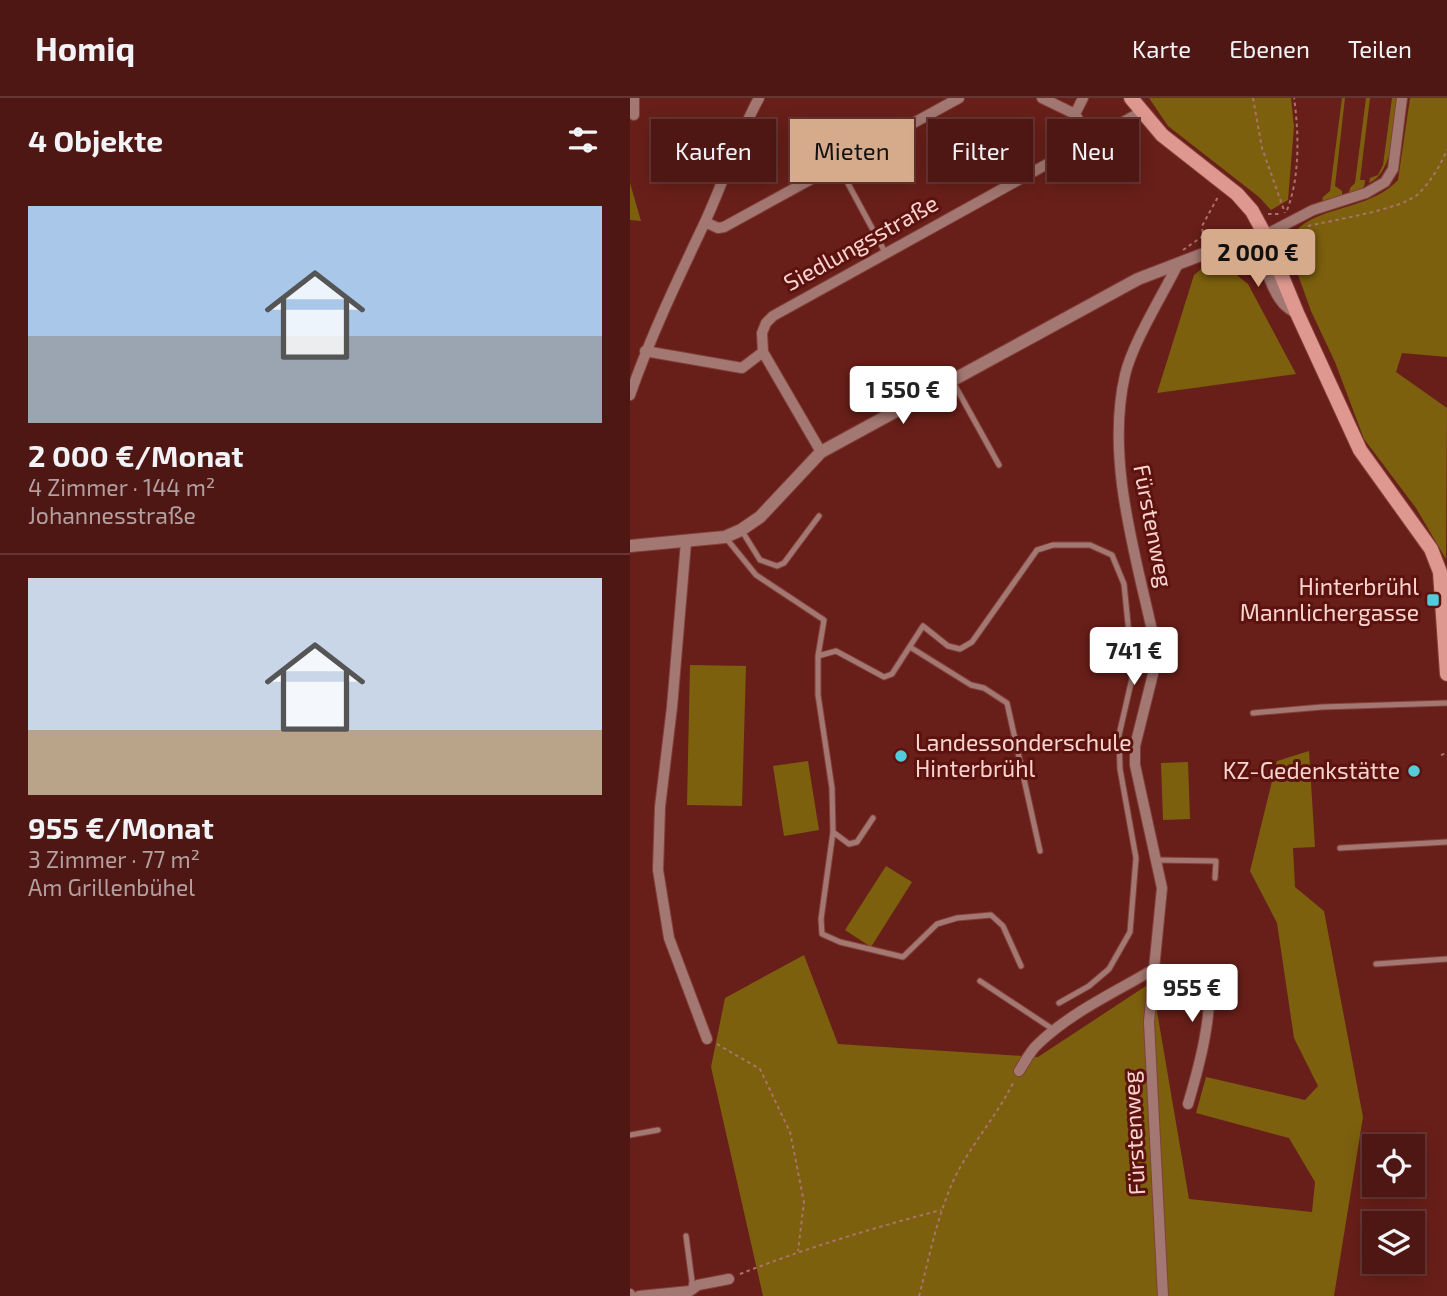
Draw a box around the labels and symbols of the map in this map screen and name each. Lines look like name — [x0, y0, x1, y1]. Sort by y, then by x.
street label: Siedlungsstraße — [778, 188, 943, 296]
pin: 2 000 € — [1193, 230, 1323, 289]
pin: 1 550 € — [838, 366, 968, 426]
street label: Fürstenweg — [1128, 462, 1180, 590]
place label: Hinterbrühl Mannlichergasse — [1240, 572, 1419, 626]
marker: Hinterbrühl Mannlichergasse — [1425, 592, 1441, 608]
pin: 741 € — [1085, 628, 1183, 687]
place label: Landessonderschule Hinterbrühl — [915, 728, 1131, 782]
marker: Landessonderschule Hinterbrühl — [893, 748, 909, 764]
place label: KZ-Gedenkstätte — [1223, 756, 1400, 784]
marker: KZ-Gedenkstätte — [1406, 763, 1422, 779]
pin: 955 € — [1143, 964, 1241, 1024]
street label: Fürstenweg — [1116, 1070, 1150, 1196]

